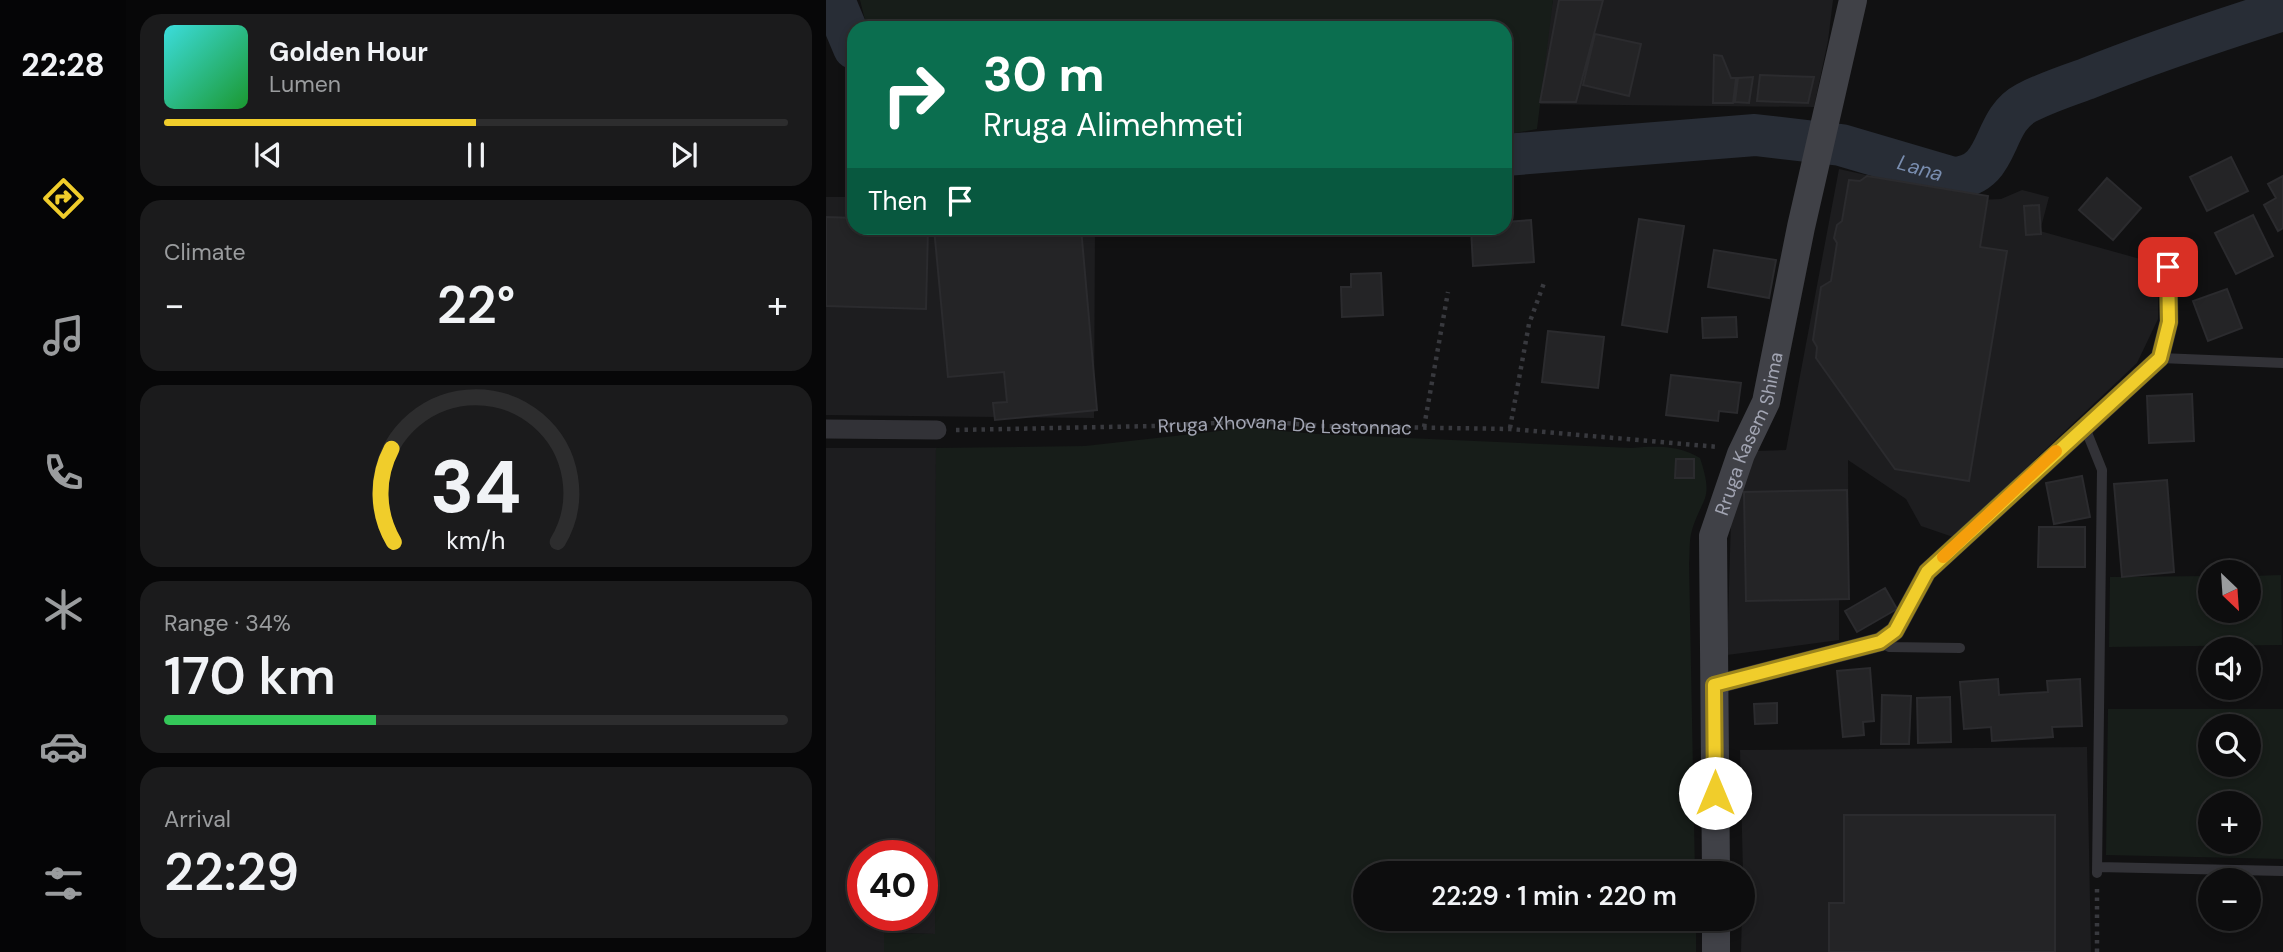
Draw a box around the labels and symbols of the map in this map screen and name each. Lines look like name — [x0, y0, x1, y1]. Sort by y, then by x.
water label: Lana — [1894, 148, 1946, 188]
pin — [2138, 237, 2198, 297]
street label: Rruga Kasem Shima — [1709, 350, 1789, 519]
street label: Rruga Xhovana De Lestonnac — [1157, 409, 1412, 440]
north arrow — [2198, 560, 2261, 623]
position arrow — [1678, 756, 1752, 830]
speed limit sign: 40 — [847, 840, 938, 931]

